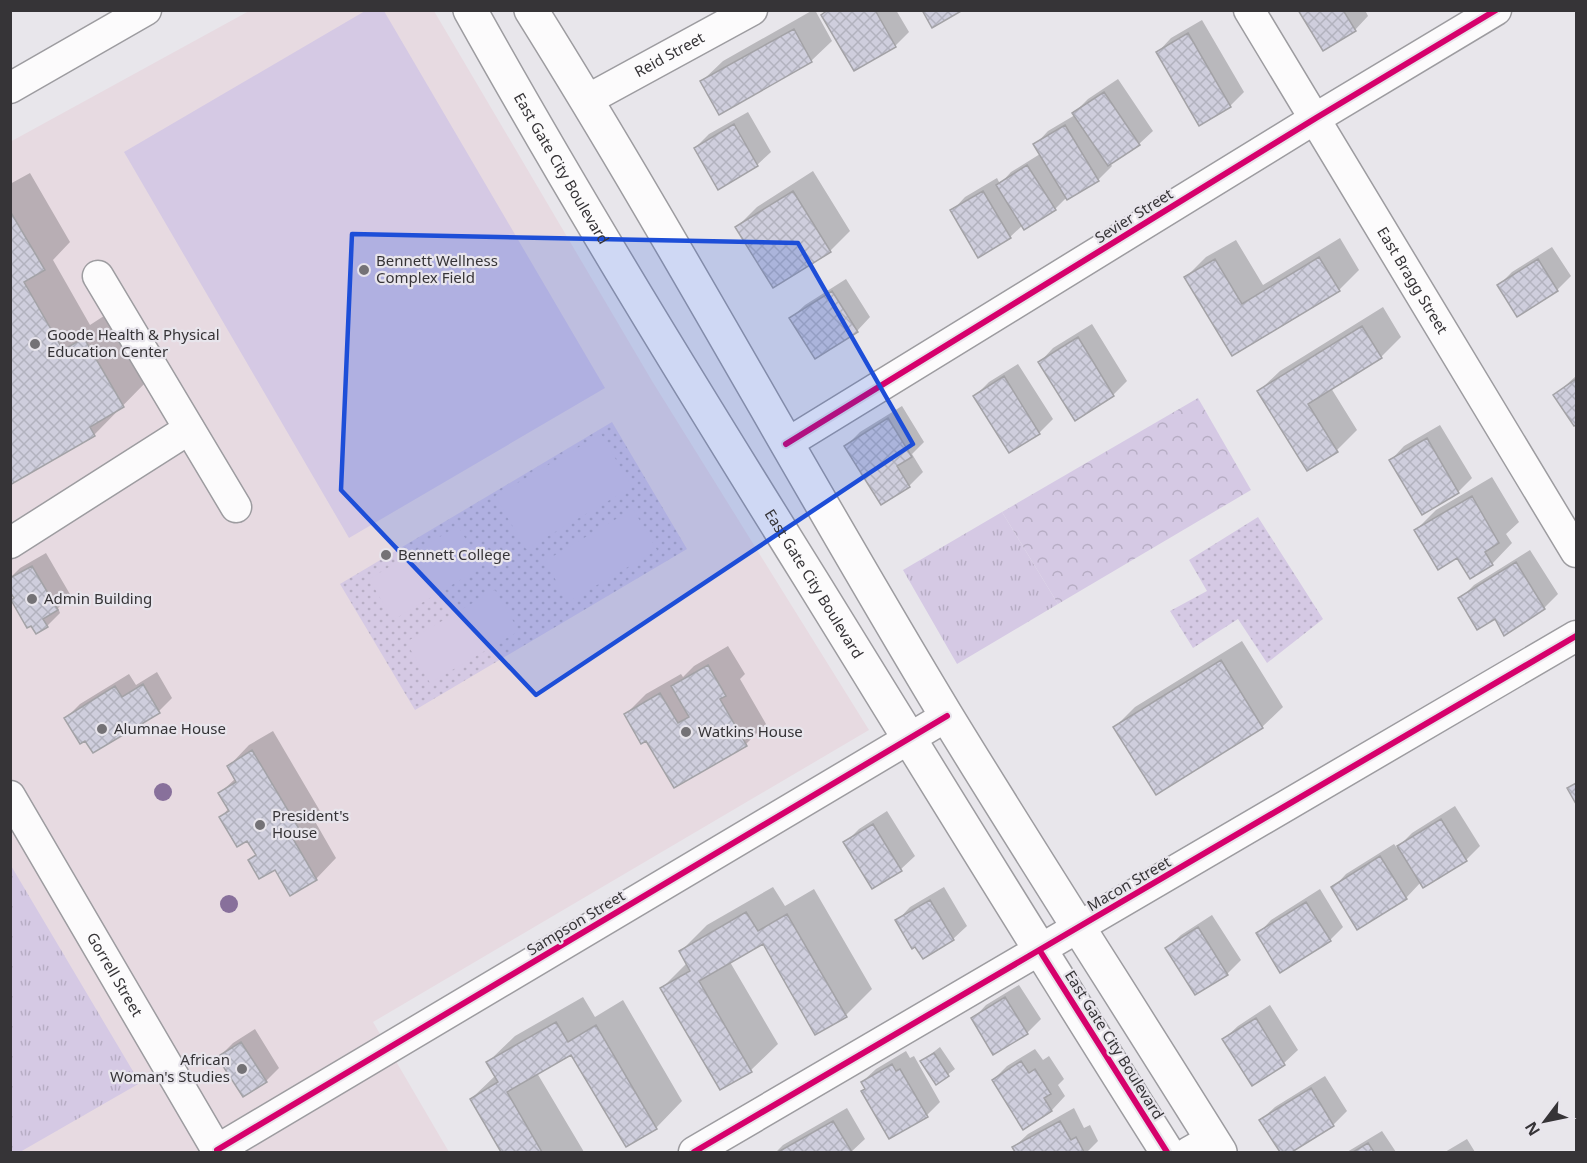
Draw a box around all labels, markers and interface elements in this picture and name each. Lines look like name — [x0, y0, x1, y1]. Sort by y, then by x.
street label: Reid Street — [631, 27, 708, 81]
street label: East Gate City Boulevard — [510, 89, 614, 248]
street label: Sevier Street — [1091, 183, 1177, 247]
street label: East Bragg Street — [1373, 223, 1453, 338]
place label: Bennett Wellness Complex Field — [376, 250, 498, 287]
marker: Bennett Wellness Complex Field — [357, 263, 371, 277]
place label: Goode Health & Physical Education Center — [47, 324, 220, 361]
marker: Goode Health & Physical Education Center — [28, 337, 42, 351]
street label: East Gate City Boulevard — [761, 505, 868, 662]
place label: Bennett College — [398, 544, 510, 564]
marker: Bennett College — [379, 548, 393, 562]
place label: Admin Building — [44, 588, 152, 608]
marker: Admin Building — [25, 592, 39, 606]
place label: Alumnae House — [114, 718, 226, 738]
place label: Watkins House — [698, 721, 803, 741]
marker: Alumnae House — [95, 722, 109, 736]
marker: Watkins House — [679, 725, 693, 739]
place label: President's House — [272, 805, 349, 842]
marker: President's House — [253, 818, 267, 832]
street label: Macon Street — [1083, 851, 1174, 915]
street label: Sampson Street — [523, 885, 629, 959]
street label: Gorrell Street — [83, 929, 148, 1020]
street label: East Gate City Boulevard — [1061, 966, 1169, 1123]
place label: African Woman's Studies — [110, 1049, 230, 1086]
marker: African Woman's Studies — [235, 1062, 249, 1076]
north arrow — [1515, 1091, 1575, 1151]
text: N — [1520, 1118, 1545, 1140]

